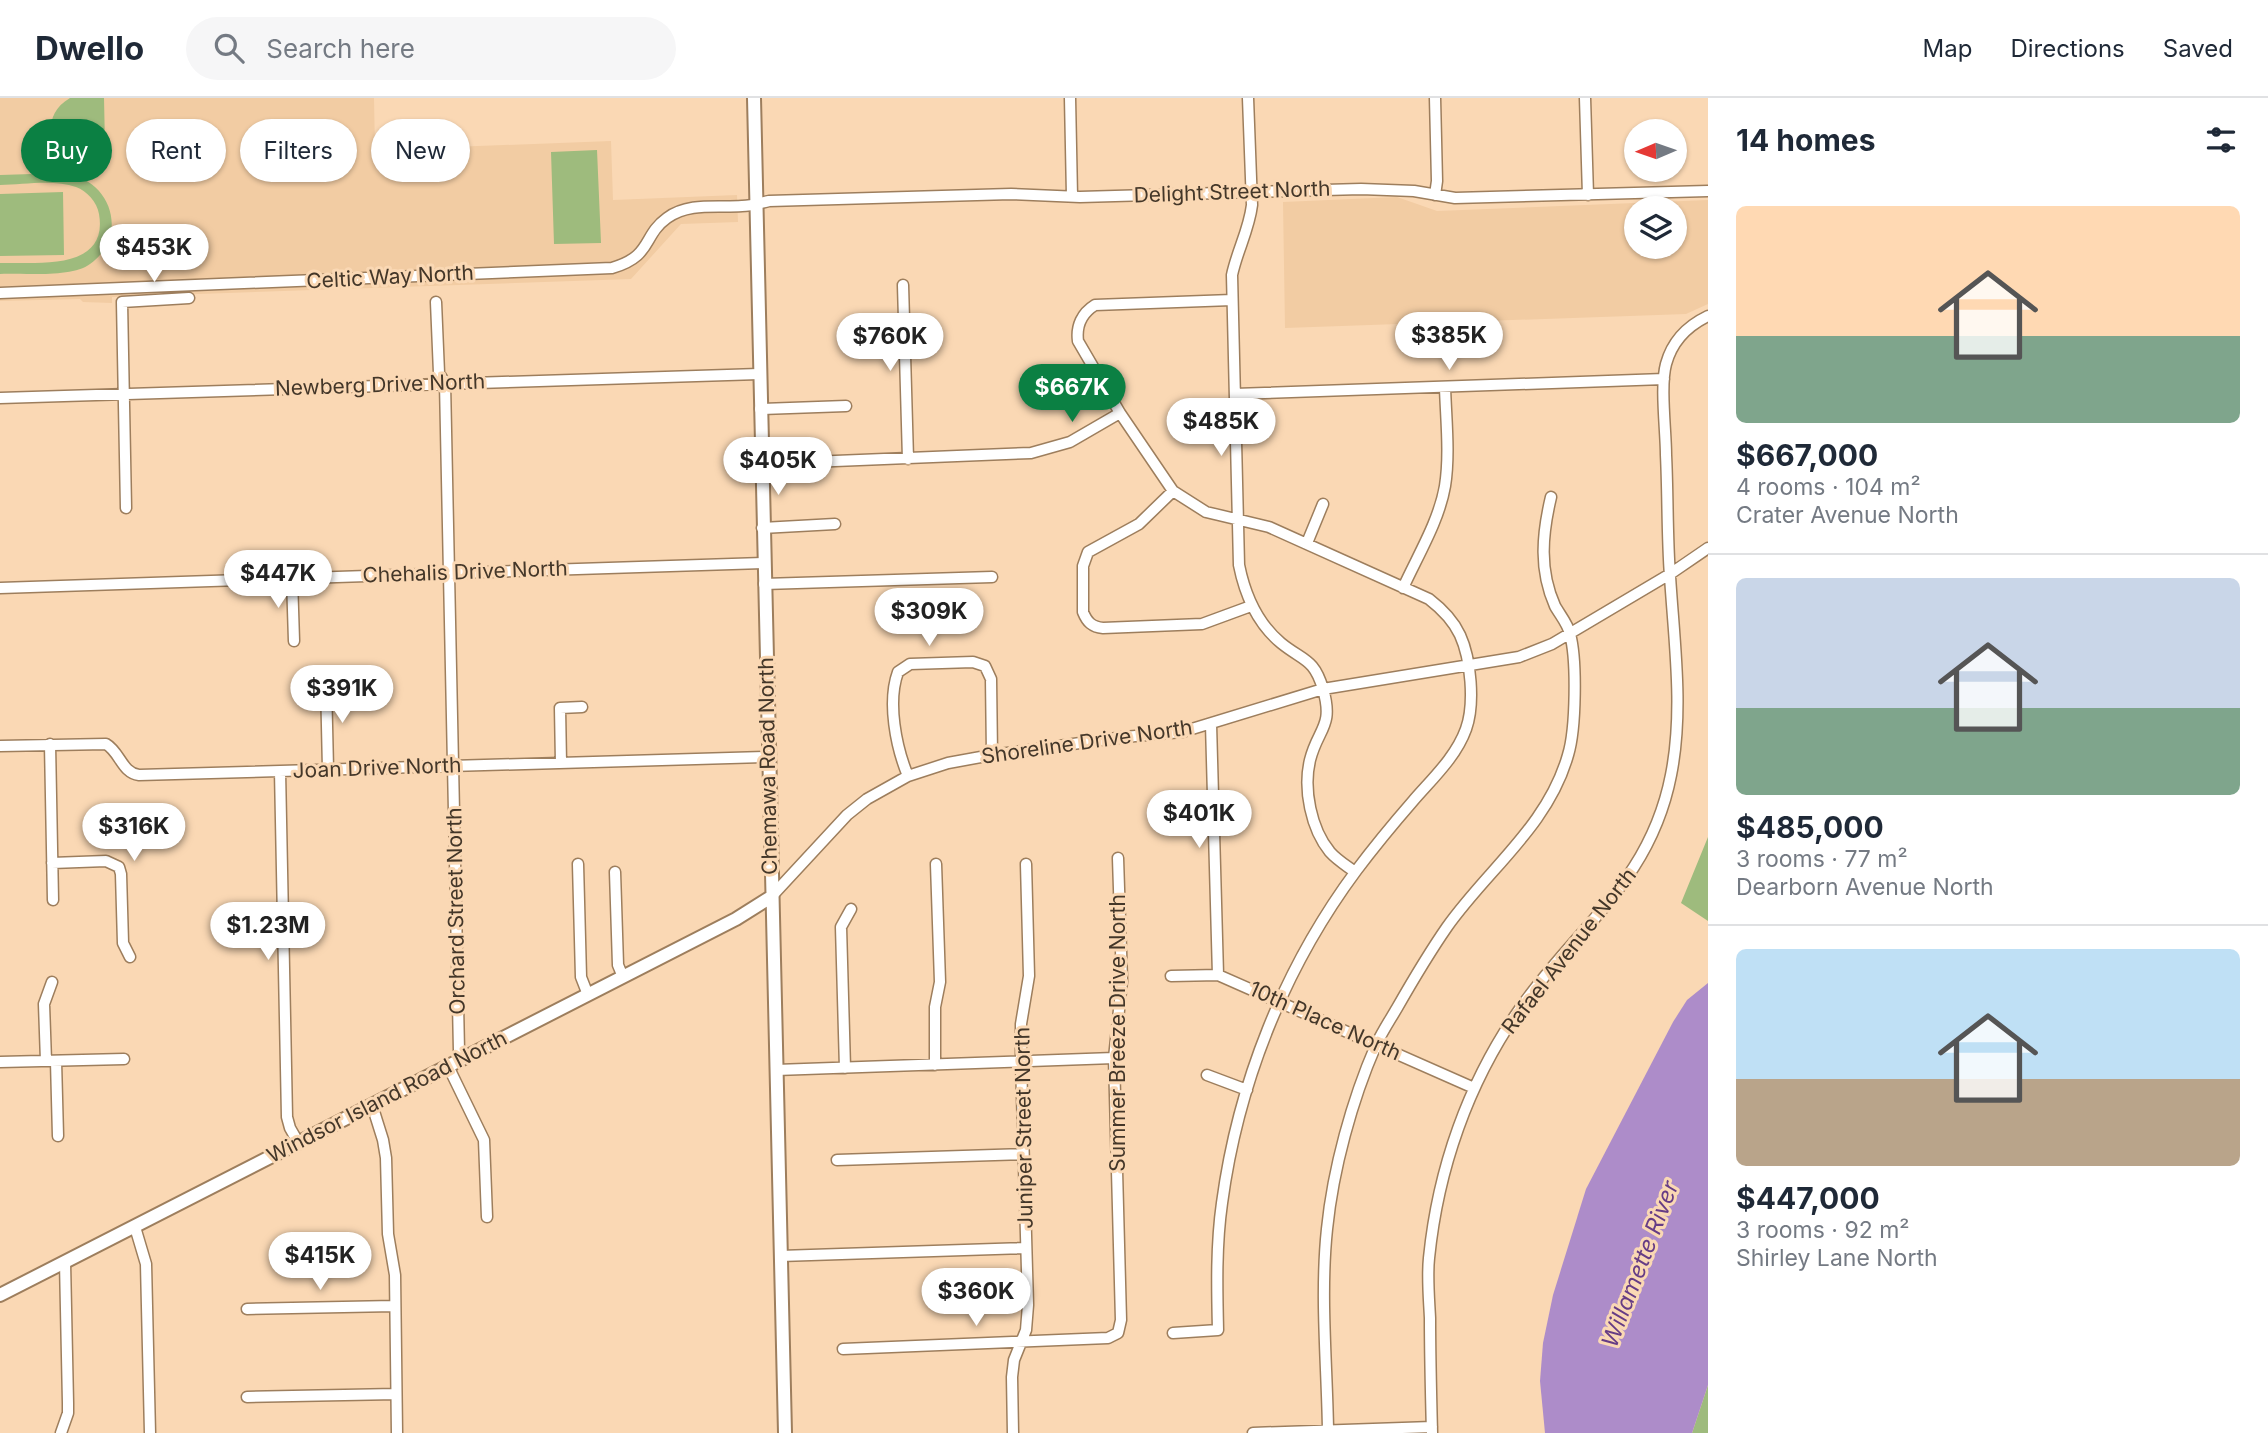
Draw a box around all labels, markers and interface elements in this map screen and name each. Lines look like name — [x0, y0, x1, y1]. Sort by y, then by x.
search box — [186, 17, 676, 80]
text: Dwello — [35, 28, 144, 68]
icon: search — [210, 29, 248, 67]
text: Search here — [266, 33, 415, 64]
text: Map — [1923, 34, 1972, 63]
text: Directions — [2010, 34, 2125, 63]
text: Saved — [2163, 34, 2233, 63]
chip: Buy — [21, 119, 112, 182]
chip: Rent — [126, 119, 226, 182]
chip: Filters — [240, 119, 357, 182]
chip: New — [371, 119, 470, 182]
north arrow — [1624, 119, 1687, 182]
map controls — [1624, 119, 1687, 259]
icon: filters — [2202, 121, 2240, 159]
text: 14 homes — [1736, 122, 1875, 158]
street label: Delight Street North — [1133, 176, 1331, 207]
button: layers — [1624, 196, 1687, 259]
pin: $453K — [105, 225, 203, 284]
text: $453K — [116, 233, 192, 261]
icon: home — [1925, 252, 2051, 378]
street label: Celtic Way North — [306, 260, 474, 293]
pin: $385K — [1400, 313, 1498, 372]
pin: $760K — [841, 314, 939, 373]
text: $385K — [1411, 321, 1487, 349]
text: $760K — [852, 322, 928, 350]
pin: $667K — [1023, 364, 1121, 424]
street label: Newberg Drive North — [274, 368, 485, 401]
text: $667K — [1035, 373, 1109, 401]
pin: $485K — [1172, 398, 1270, 458]
text: $485K — [1183, 407, 1259, 435]
text: $667,000 — [1736, 437, 1878, 473]
pin: $405K — [729, 438, 827, 497]
text: $405K — [739, 446, 817, 474]
text: 4 rooms · 104 m² — [1736, 473, 1921, 501]
text: Crater Avenue North — [1736, 501, 1959, 529]
pin: $447K — [229, 550, 327, 610]
street label: Chehalis Drive North — [362, 555, 568, 588]
text: $447K — [240, 559, 316, 587]
pin: $309K — [880, 588, 978, 648]
text: $309K — [891, 597, 967, 625]
icon: home — [1925, 624, 2051, 750]
street label: Chemawa Road North — [753, 657, 782, 875]
pin: $391K — [293, 666, 391, 725]
text: $391K — [306, 674, 378, 702]
street label: Shoreline Drive North — [980, 714, 1194, 769]
street label: Joan Drive North — [292, 752, 462, 783]
pin: $401K — [1150, 790, 1248, 850]
text: $401K — [1163, 799, 1235, 827]
pin: $316K — [85, 804, 183, 863]
street label: Orchard Street North — [441, 807, 470, 1015]
text: $485,000 — [1736, 809, 1884, 845]
text: $316K — [98, 812, 170, 840]
text: 3 rooms · 77 m² — [1736, 845, 1908, 873]
street label: Rafael Avenue North — [1496, 863, 1641, 1038]
text: Dearborn Avenue North — [1736, 873, 1994, 901]
street label: Summer Breeze Drive North — [1105, 894, 1130, 1172]
pin: $1.23M — [211, 902, 325, 962]
text: $1.23M — [226, 911, 310, 939]
street label: 10th Place North — [1245, 976, 1405, 1065]
icon: home — [1925, 995, 2051, 1121]
street label: Windsor Island Road North — [263, 1025, 511, 1168]
street label: Juniper Street North — [1009, 1027, 1038, 1229]
water label: Willamette River — [1595, 1176, 1685, 1351]
text: $447,000 — [1736, 1180, 1880, 1216]
text: 3 rooms · 92 m² — [1736, 1216, 1909, 1244]
pin: $415K — [271, 1232, 369, 1292]
text: $415K — [285, 1241, 355, 1269]
text: Shirley Lane North — [1736, 1244, 1938, 1272]
pin: $360K — [927, 1268, 1025, 1328]
text: $360K — [938, 1277, 1014, 1305]

